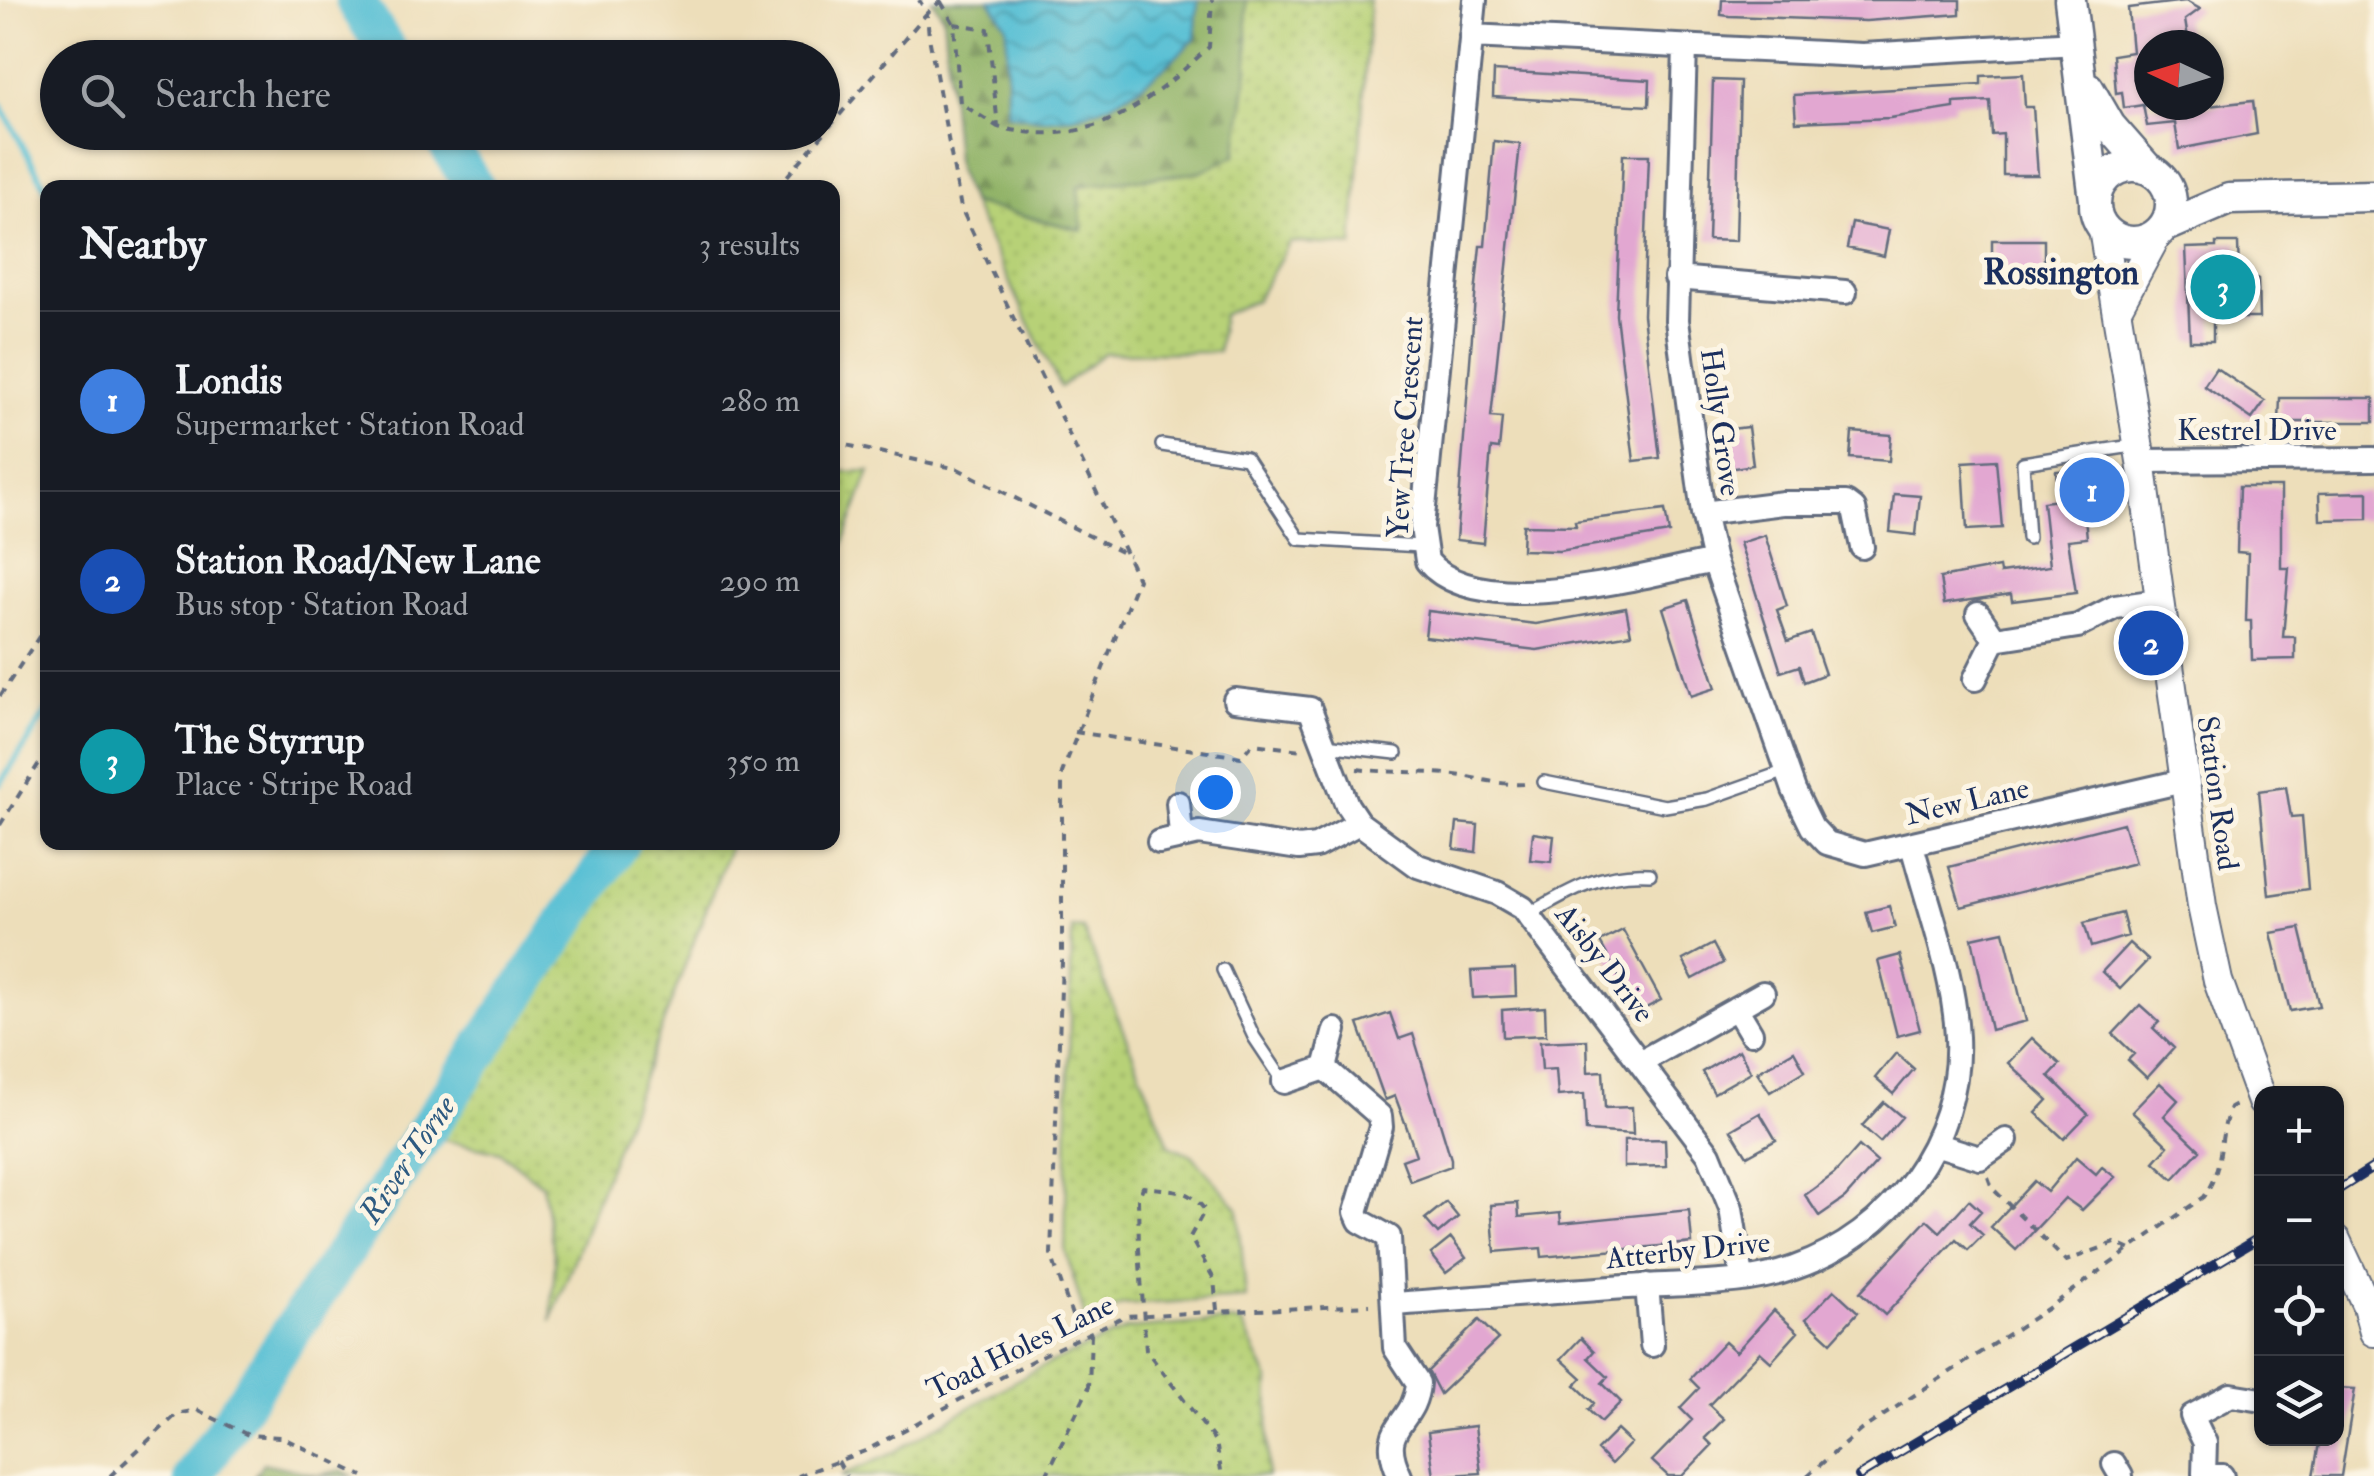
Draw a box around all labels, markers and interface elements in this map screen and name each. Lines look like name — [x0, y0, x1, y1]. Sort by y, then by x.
north arrow — [2134, 30, 2224, 120]
search box — [40, 40, 840, 150]
icon: search — [75, 68, 130, 123]
text: Search here — [155, 71, 331, 119]
text: Nearby — [80, 219, 206, 271]
text: 3 results — [699, 225, 800, 265]
pin: 3 — [2190, 250, 2256, 324]
district label: Rossington — [1983, 251, 2139, 295]
street label: Yew Tree Crescent — [1379, 315, 1432, 539]
street label: Holly Grove — [1692, 346, 1749, 498]
text: Londis — [175, 357, 282, 405]
text: 1 — [107, 381, 118, 421]
text: 280 m — [721, 381, 800, 421]
text: Supermarket · Station Road — [175, 405, 524, 445]
street label: Kestrel Drive — [2177, 412, 2337, 449]
pin: 1 — [2060, 452, 2124, 528]
text: Station Road/New Lane — [175, 537, 541, 585]
text: 2 — [104, 561, 121, 601]
text: 290 m — [719, 561, 800, 601]
text: Bus stop · Station Road — [175, 585, 468, 625]
pin: 2 — [2118, 606, 2184, 680]
street label: Station Road — [2188, 714, 2247, 873]
text: The Styrrup — [175, 717, 364, 765]
text: 3 — [106, 741, 119, 781]
text: 350 m — [726, 741, 800, 781]
text: Place · Stripe Road — [175, 765, 413, 805]
your location — [1190, 767, 1241, 818]
street label: New Lane — [1902, 769, 2032, 834]
street label: Aisby Drive — [1546, 896, 1662, 1030]
map controls — [2254, 1086, 2344, 1446]
button: + — [2254, 1086, 2344, 1176]
water label: River Torne — [350, 1088, 465, 1232]
button: − — [2254, 1176, 2344, 1266]
street label: Atterby Drive — [1603, 1223, 1772, 1278]
button: locate — [2254, 1266, 2344, 1356]
street label: Toad Holes Lane — [921, 1286, 1120, 1409]
button: layers — [2254, 1356, 2344, 1446]

